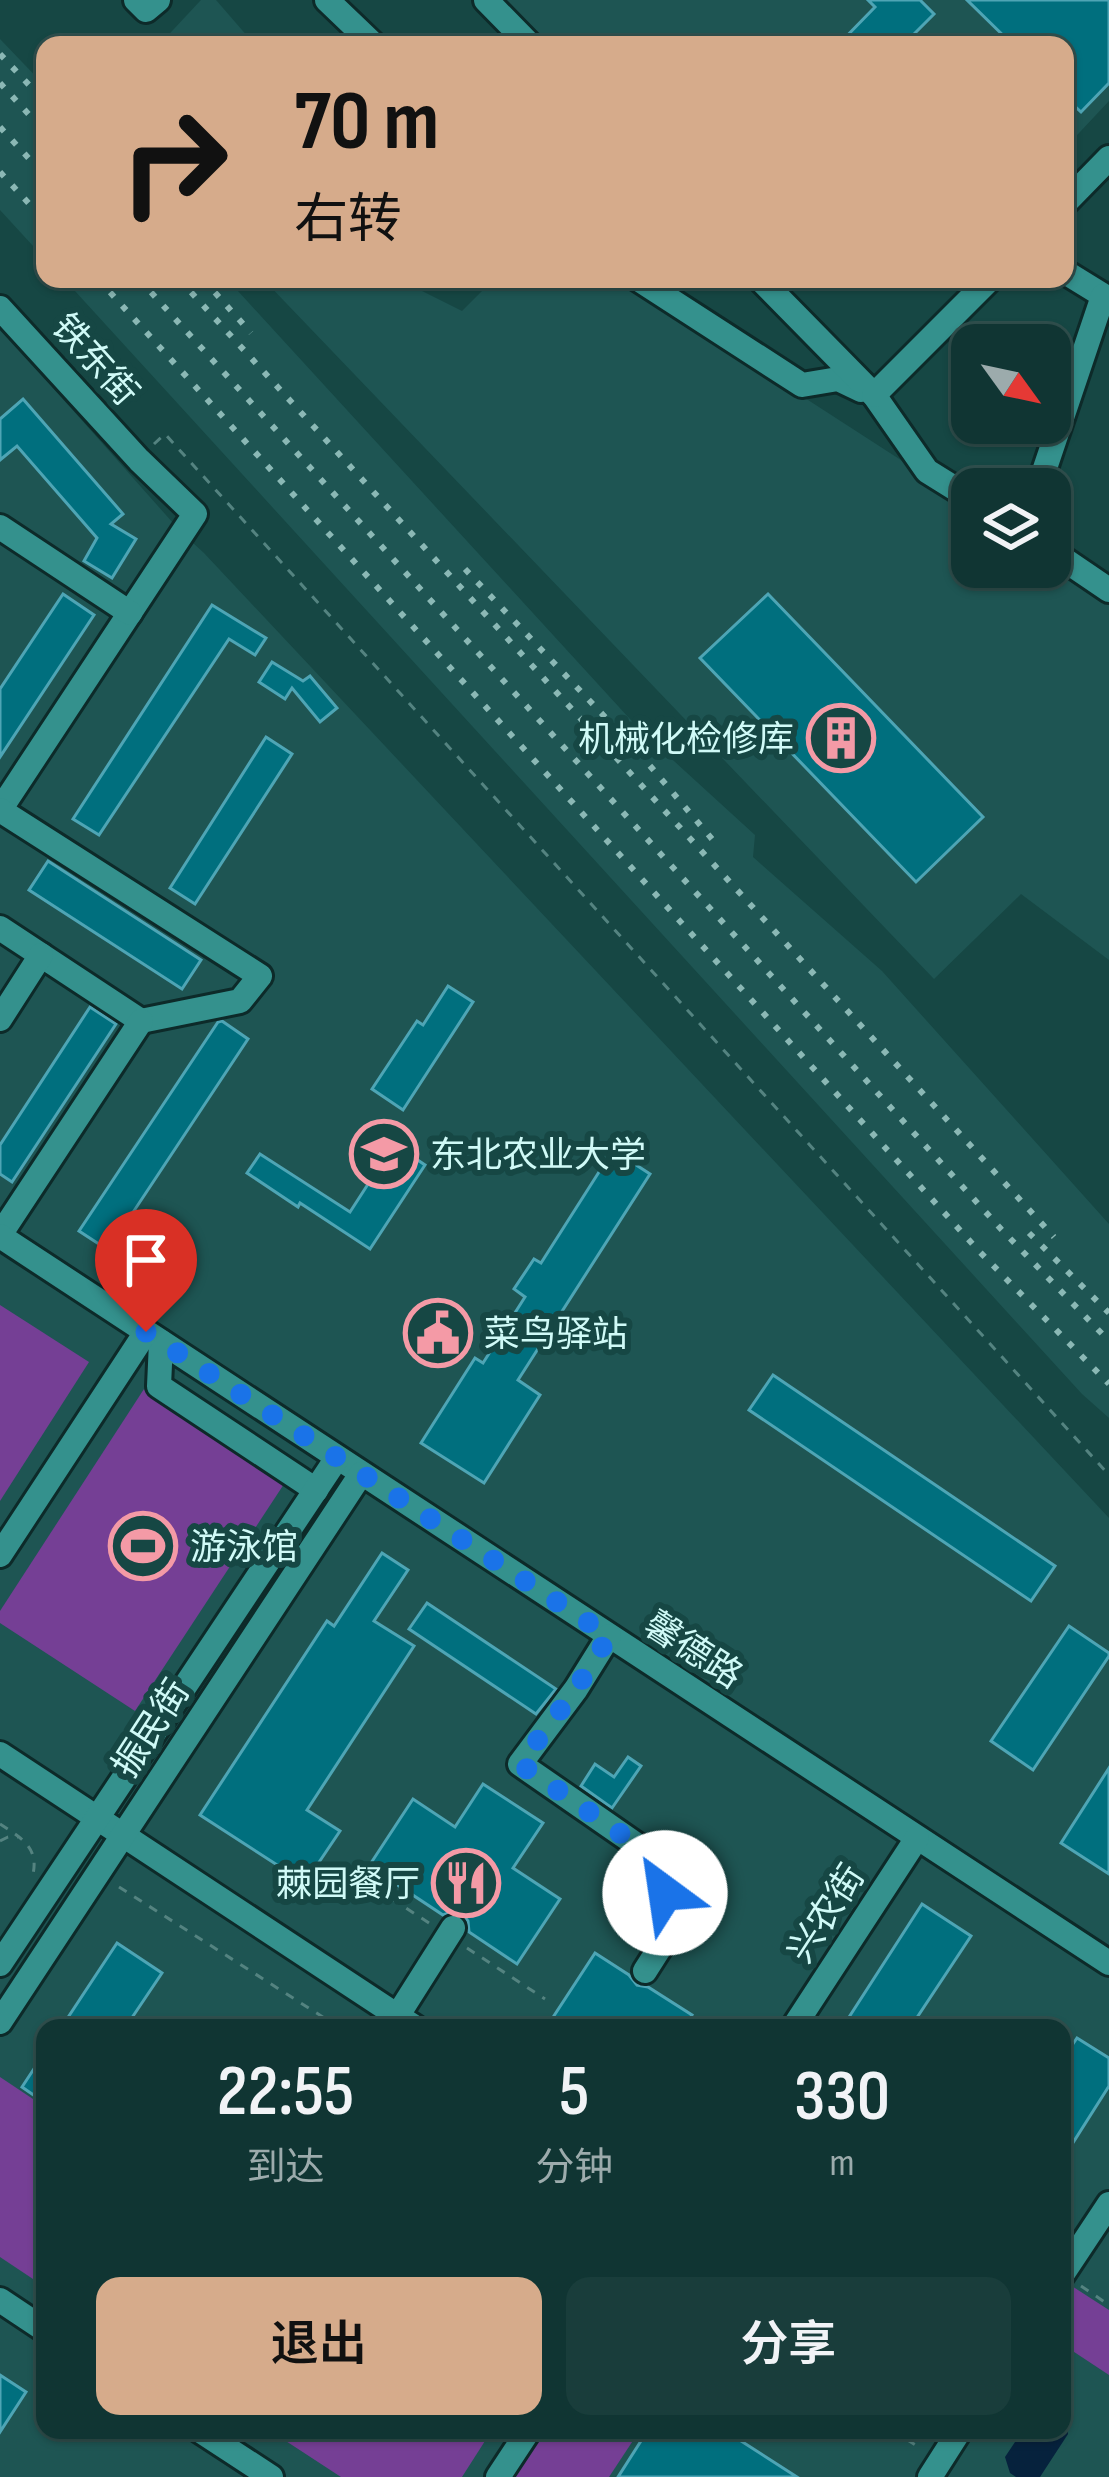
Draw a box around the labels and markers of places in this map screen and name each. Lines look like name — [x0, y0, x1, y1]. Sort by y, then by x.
building icon: 机械化检修库 — [806, 703, 876, 773]
place label: 机械化检修库 — [578, 719, 794, 762]
school or university icon: 东北农业大学 — [349, 1119, 419, 1189]
place label: 东北农业大学 — [430, 1135, 646, 1178]
pin — [95, 1209, 197, 1332]
public building icon: 菜鸟驿站 — [403, 1298, 473, 1368]
place label: 菜鸟驿站 — [484, 1314, 628, 1357]
sports icon: 游泳馆 — [108, 1511, 178, 1581]
place label: 游泳馆 — [190, 1527, 298, 1570]
restaurant icon: 棘园餐厅 — [431, 1848, 501, 1918]
place label: 棘园餐厅 — [276, 1864, 420, 1907]

